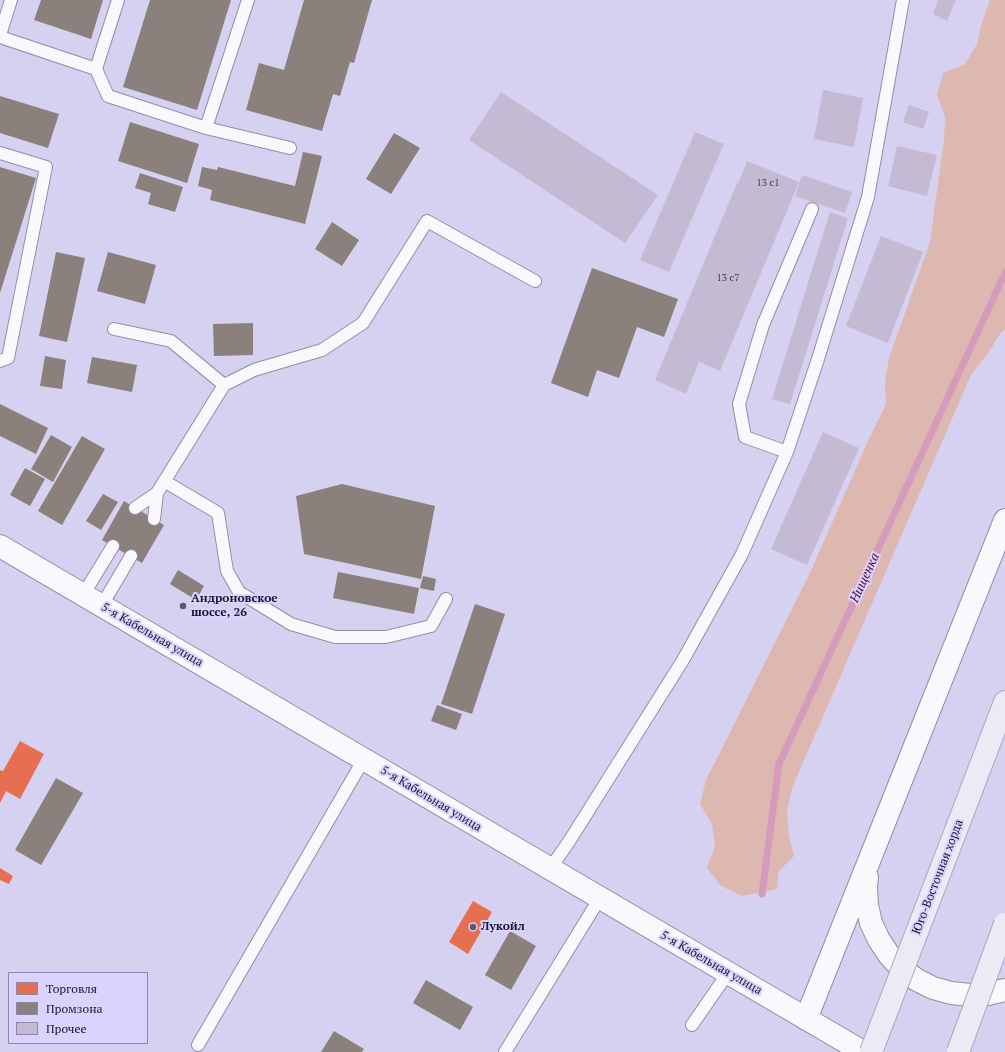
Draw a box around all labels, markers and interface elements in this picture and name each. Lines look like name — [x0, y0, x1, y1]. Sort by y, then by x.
house number: 13 с1 — [756, 177, 780, 189]
house number: 13 с7 — [716, 272, 740, 284]
water label: Нищенка — [847, 551, 883, 605]
place label: Андроновское шоссе, 26 — [191, 592, 278, 620]
street label: 5-я Кабельная улица — [98, 600, 206, 670]
marker: Андроновское шоссе, 26 — [178, 601, 188, 611]
street label: 5-я Кабельная улица — [378, 763, 484, 835]
street label: Юго-Восточная хорда — [909, 818, 967, 936]
place label: Лукойл — [481, 920, 525, 934]
marker: Лукойл — [468, 922, 478, 932]
street label: 5-я Кабельная улица — [657, 928, 765, 998]
legend — [8, 972, 148, 1044]
text: Торговля — [46, 981, 97, 996]
text: Промзона — [46, 1001, 103, 1016]
text: Прочее — [46, 1021, 87, 1036]

